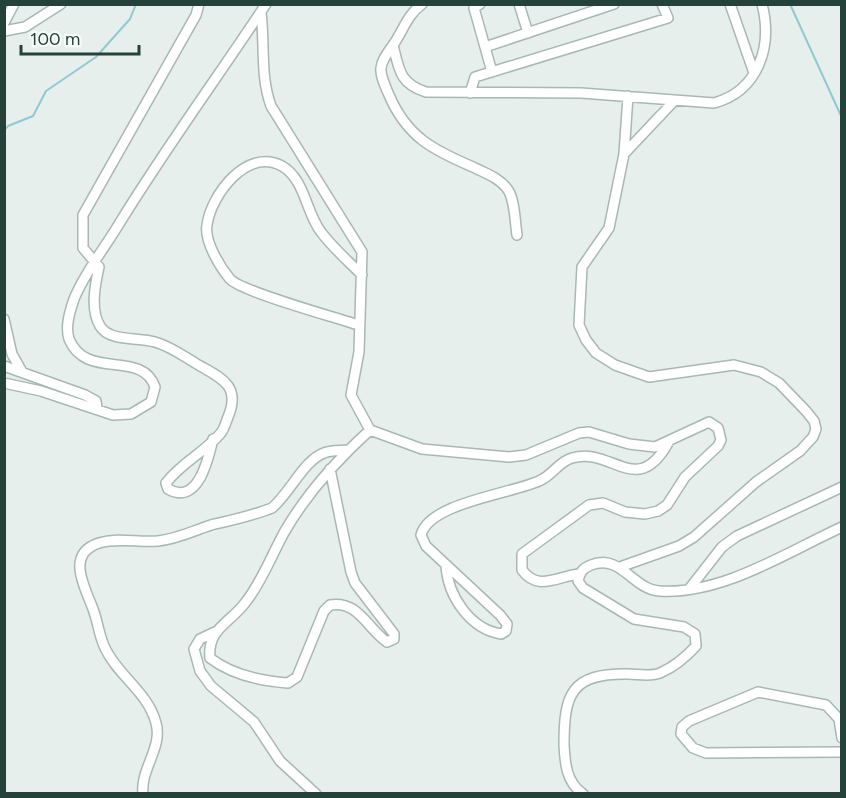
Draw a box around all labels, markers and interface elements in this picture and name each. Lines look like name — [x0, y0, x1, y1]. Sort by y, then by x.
scale bar — [21, 18, 140, 56]
text: 100 m — [30, 28, 80, 50]

